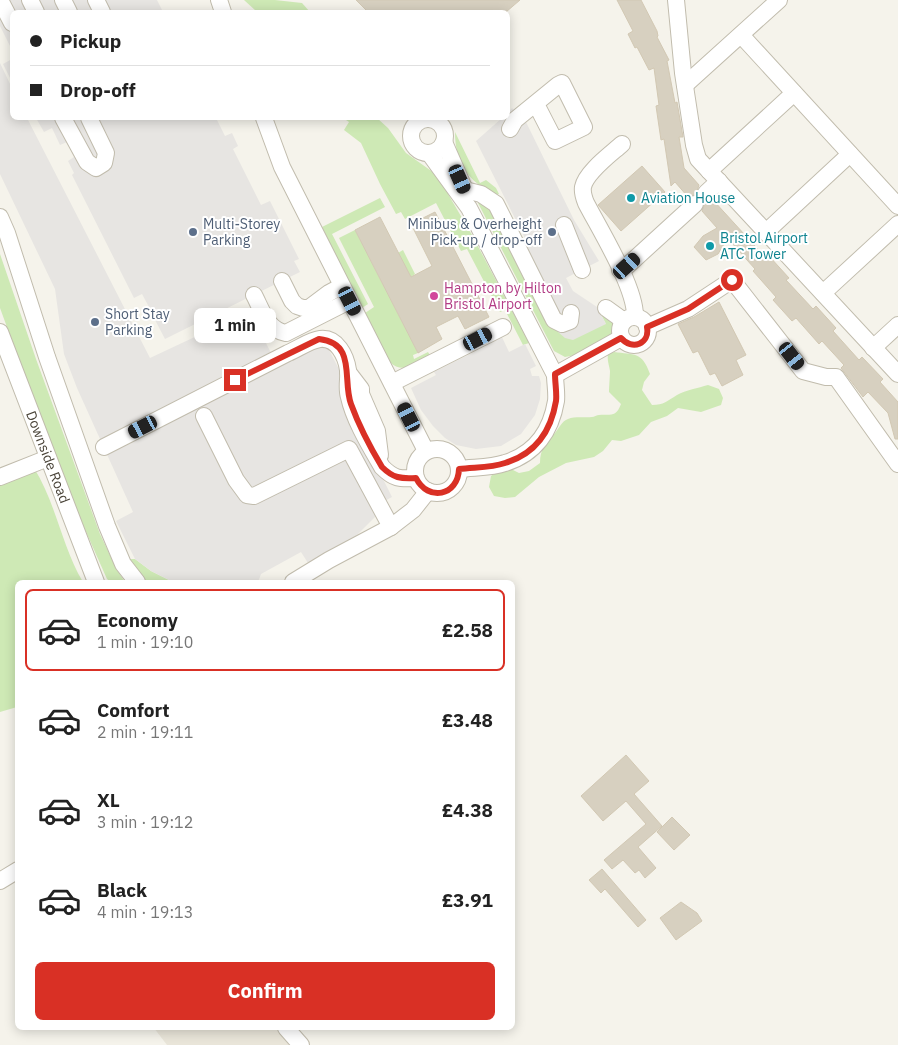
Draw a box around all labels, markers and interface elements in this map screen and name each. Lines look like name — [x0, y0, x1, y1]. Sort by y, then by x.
text: Pickup — [60, 29, 121, 53]
text: Drop-off — [60, 78, 136, 102]
car — [447, 162, 472, 196]
place label: Aviation House — [641, 189, 736, 207]
marker: Aviation House — [625, 192, 637, 204]
place label: Multi-Storey Parking — [203, 215, 280, 249]
place label: Minibus & Overheight Pick-up / drop-off — [408, 215, 542, 249]
marker: Multi-Storey Parking — [187, 226, 199, 238]
marker: Minibus & Overheight Pick-up / drop-off — [546, 226, 558, 238]
place label: Bristol Airport ATC Tower — [720, 229, 808, 263]
marker: Bristol Airport ATC Tower — [704, 240, 716, 252]
car — [610, 250, 643, 282]
route start — [721, 269, 743, 291]
place label: Hampton by Hilton Bristol Airport — [444, 279, 562, 313]
car — [336, 284, 363, 318]
marker: Hampton by Hilton Bristol Airport — [428, 290, 440, 302]
place label: Short Stay Parking — [105, 305, 170, 339]
callout: 1 min — [194, 308, 276, 342]
text: 1 min — [214, 315, 256, 335]
marker: Short Stay Parking — [89, 316, 101, 328]
car — [461, 326, 494, 352]
car — [776, 340, 807, 372]
route end — [224, 369, 246, 391]
car — [395, 400, 422, 434]
street label: Downside Road — [22, 408, 74, 506]
car — [126, 414, 159, 440]
icon: car — [37, 608, 82, 653]
text: Economy — [97, 608, 178, 632]
text: £2.58 — [442, 618, 493, 642]
text: 1 min · 19:10 — [97, 632, 193, 652]
icon: car — [37, 698, 82, 743]
text: Comfort — [97, 698, 170, 722]
text: £3.48 — [442, 708, 493, 732]
text: 2 min · 19:11 — [97, 722, 193, 742]
icon: car — [37, 788, 82, 833]
text: XL — [97, 788, 120, 812]
text: £4.38 — [442, 798, 493, 822]
text: 3 min · 19:12 — [97, 812, 193, 832]
icon: car — [37, 878, 82, 923]
text: Black — [97, 878, 147, 902]
text: £3.91 — [442, 888, 493, 912]
text: 4 min · 19:13 — [97, 902, 193, 922]
button: Confirm — [35, 962, 495, 1020]

